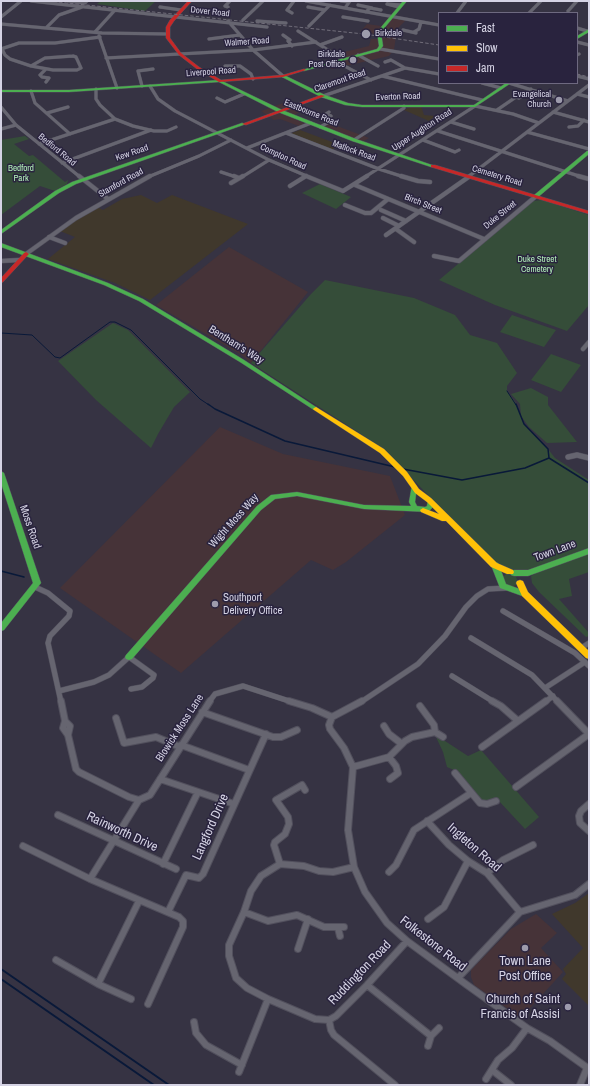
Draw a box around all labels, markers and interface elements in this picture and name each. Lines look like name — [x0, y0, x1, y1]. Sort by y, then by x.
street label: Dover Road — [190, 5, 230, 19]
legend — [438, 12, 578, 84]
text: Fast — [476, 20, 495, 36]
marker: Birkdale — [360, 28, 372, 40]
place label: Birkdale — [375, 29, 402, 39]
street label: Walmer Road — [224, 35, 270, 49]
text: Slow — [476, 40, 497, 56]
place label: Birkdale Post Office — [309, 50, 345, 71]
marker: Birkdale Post Office — [348, 55, 358, 65]
text: Jam — [476, 60, 495, 76]
street label: Liverpool Road — [186, 65, 236, 79]
street label: Claremont Road — [313, 67, 367, 95]
place label: Evangelical Church — [513, 90, 551, 111]
street label: Everton Road — [375, 91, 421, 103]
marker: Evangelical Church — [554, 95, 564, 105]
street label: Eastbourne Road — [282, 97, 340, 129]
street label: Upper Aughton Road — [390, 107, 454, 153]
street label: Bedford Road — [36, 131, 78, 169]
street label: Matlock Road — [331, 138, 377, 164]
street label: Kew Road — [114, 142, 150, 164]
street label: Compton Road — [258, 142, 308, 172]
street label: Cemetery Road — [471, 163, 523, 189]
park label: Bedford Park — [8, 164, 34, 185]
street label: Stamford Road — [97, 166, 145, 200]
street label: Birch Street — [403, 192, 443, 216]
street label: Duke Street — [481, 199, 519, 231]
park label: Duke Street Cemetery — [518, 255, 556, 276]
street label: Bentham's Way — [206, 323, 266, 367]
street label: Wight Moss Way — [206, 491, 262, 551]
street label: Moss Road — [16, 503, 44, 551]
street label: Town Lane — [532, 537, 578, 565]
place label: Southport Delivery Office — [223, 591, 282, 617]
marker: Southport Delivery Office — [210, 599, 220, 609]
street label: Blowick Moss Lane — [153, 692, 207, 764]
street label: Langford Drive — [190, 792, 232, 862]
street label: Rainworth Drive — [84, 809, 160, 855]
street label: Ingleton Road — [444, 820, 504, 876]
street label: Folkestone Road — [397, 913, 469, 975]
street label: Ruddington Road — [325, 938, 395, 1008]
marker: Town Lane Post Office — [520, 943, 530, 953]
place label: Town Lane Post Office — [499, 954, 551, 985]
place label: Church of Saint Francis of Assisi — [481, 992, 560, 1023]
marker: Church of Saint Francis of Assisi — [563, 1002, 573, 1012]

